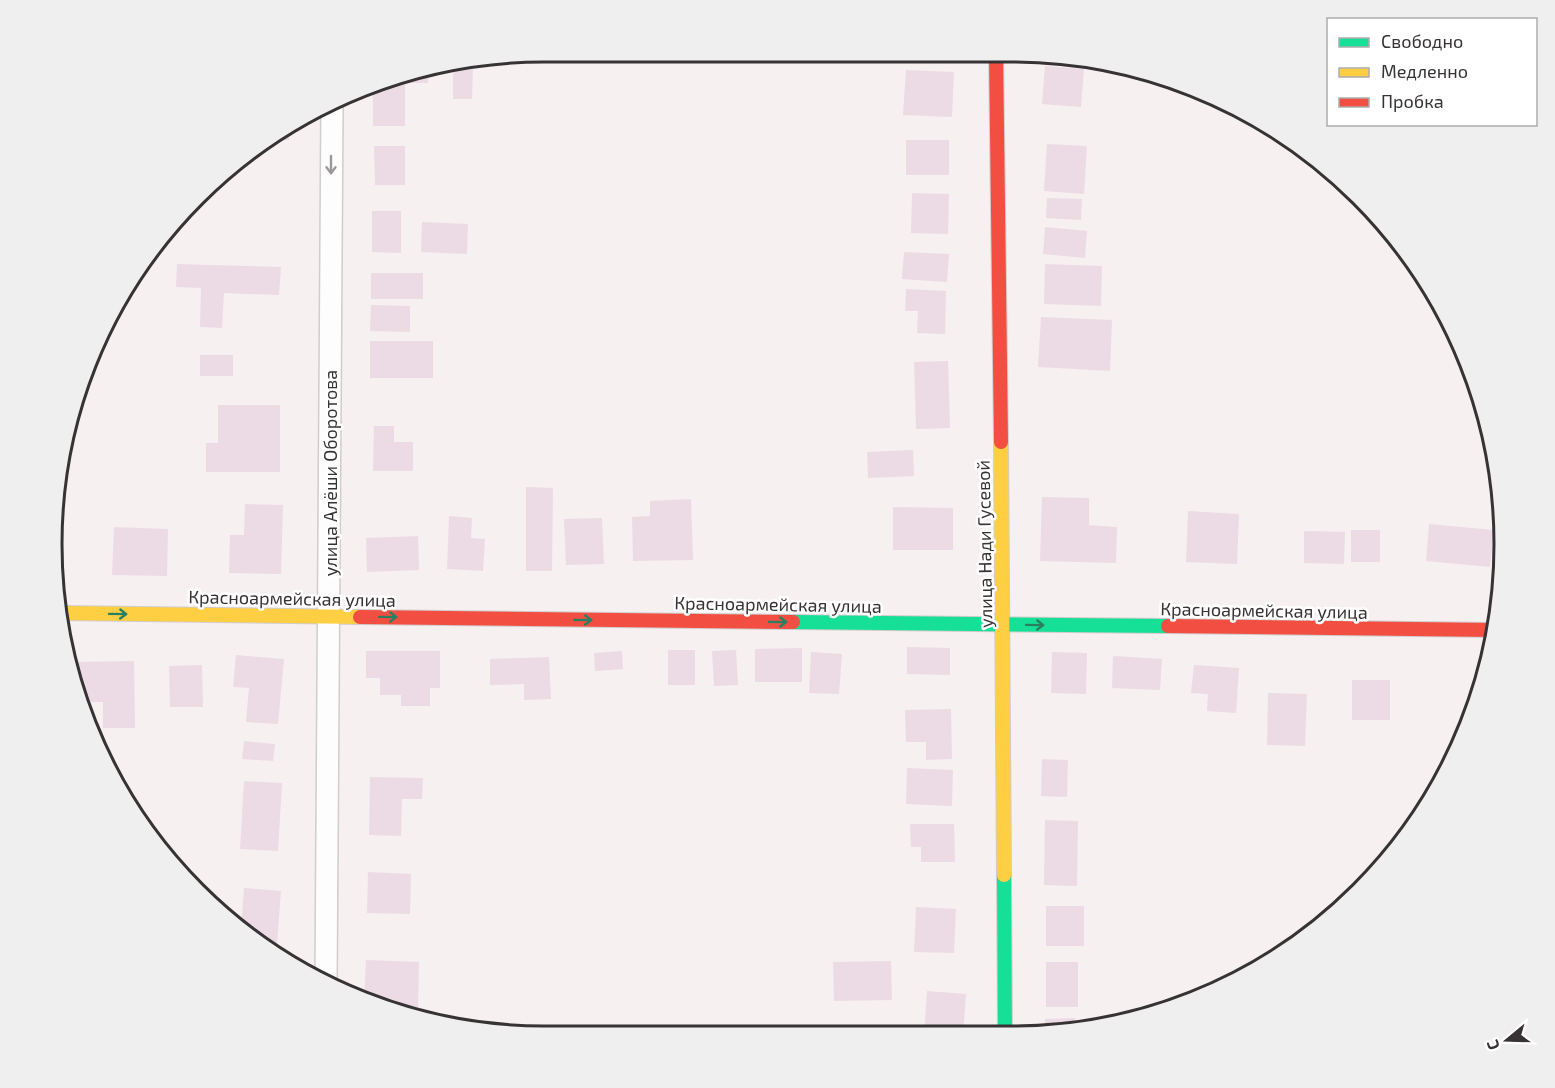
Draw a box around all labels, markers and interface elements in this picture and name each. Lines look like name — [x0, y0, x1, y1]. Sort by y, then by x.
legend — [1327, 18, 1537, 126]
text: Свободно — [1381, 30, 1463, 52]
text: Медленно — [1381, 60, 1468, 82]
text: Пробка — [1381, 90, 1444, 112]
one-way arrow — [325, 154, 337, 174]
street label: улица Алёши Оборотова — [319, 370, 341, 576]
street label: улица Нади Гусевой — [972, 460, 996, 628]
street label: Красноармейская улица — [188, 585, 396, 611]
street label: Красноармейская улица — [674, 591, 882, 617]
street label: Красноармейская улица — [1160, 597, 1368, 623]
one-way arrow — [108, 608, 128, 620]
one-way arrow — [377, 611, 397, 623]
one-way arrow — [572, 614, 592, 625]
one-way arrow — [767, 616, 787, 628]
one-way arrow — [1025, 619, 1045, 631]
north arrow — [1477, 1010, 1537, 1070]
text: С — [1482, 1037, 1503, 1053]

